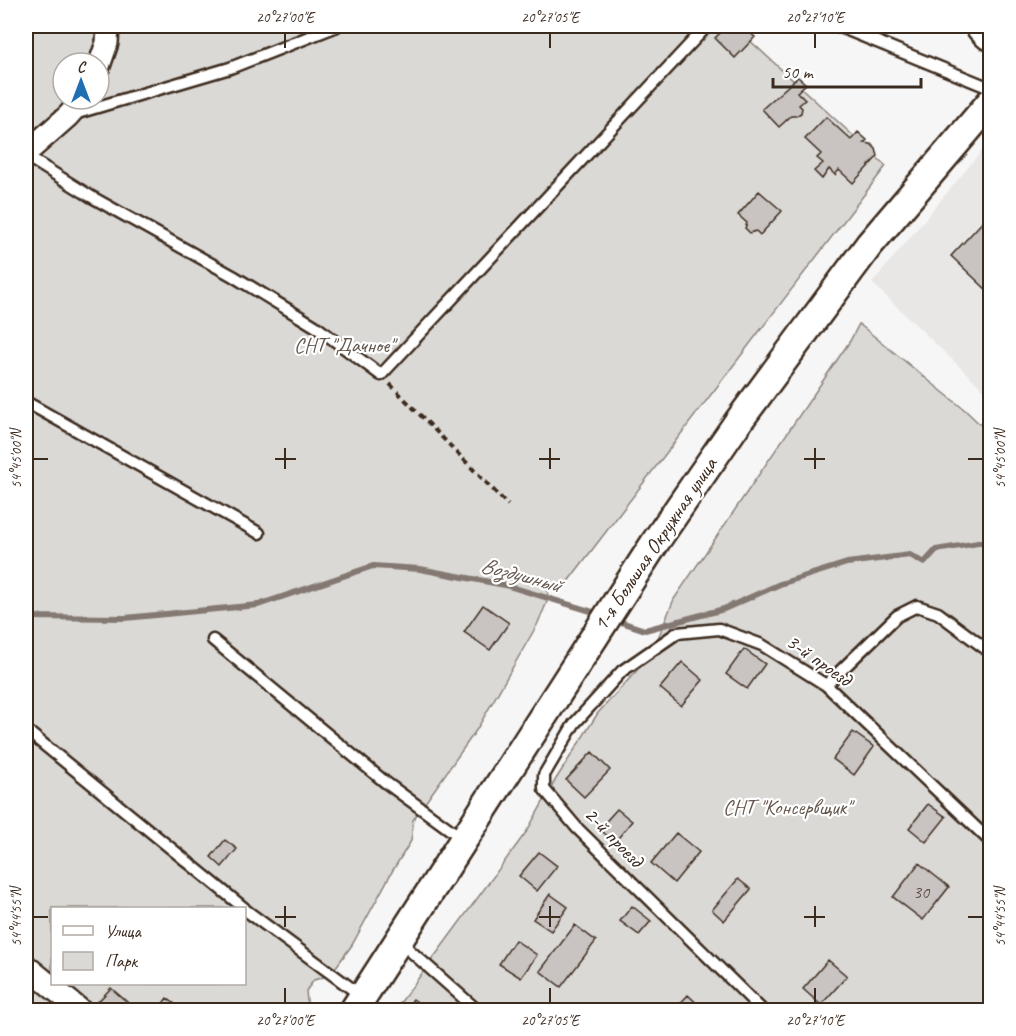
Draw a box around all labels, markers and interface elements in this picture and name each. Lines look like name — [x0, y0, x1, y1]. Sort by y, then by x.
text: 20°27'00"E — [256, 8, 316, 27]
text: 20°27'05"E — [521, 8, 581, 27]
text: 20°27'10"E — [786, 8, 846, 27]
north arrow — [51, 51, 111, 111]
scale bar — [773, 51, 922, 89]
text: С — [77, 57, 87, 77]
text: 50 m — [782, 61, 815, 83]
park label: СНТ "Дачное" — [294, 332, 398, 358]
text: 54°45'00"N — [7, 426, 26, 489]
text: 54°45'00"N — [991, 426, 1010, 489]
street label: 1-я Большая Окружная улица — [587, 451, 724, 636]
water label: Воздушный — [478, 551, 568, 600]
street label: 3-й проезд — [781, 628, 859, 693]
park label: СНТ "Консервщик" — [723, 794, 855, 820]
street label: 2-й проезд — [579, 801, 651, 874]
house number: 30 — [913, 881, 931, 903]
text: 54°44'55"N — [7, 884, 26, 947]
text: 54°44'55"N — [991, 884, 1010, 947]
legend — [51, 907, 246, 985]
text: Улица — [105, 920, 142, 942]
text: Парк — [105, 950, 139, 972]
text: 20°27'00"E — [256, 1011, 316, 1030]
text: 20°27'05"E — [521, 1011, 581, 1030]
text: 20°27'10"E — [786, 1011, 846, 1030]

